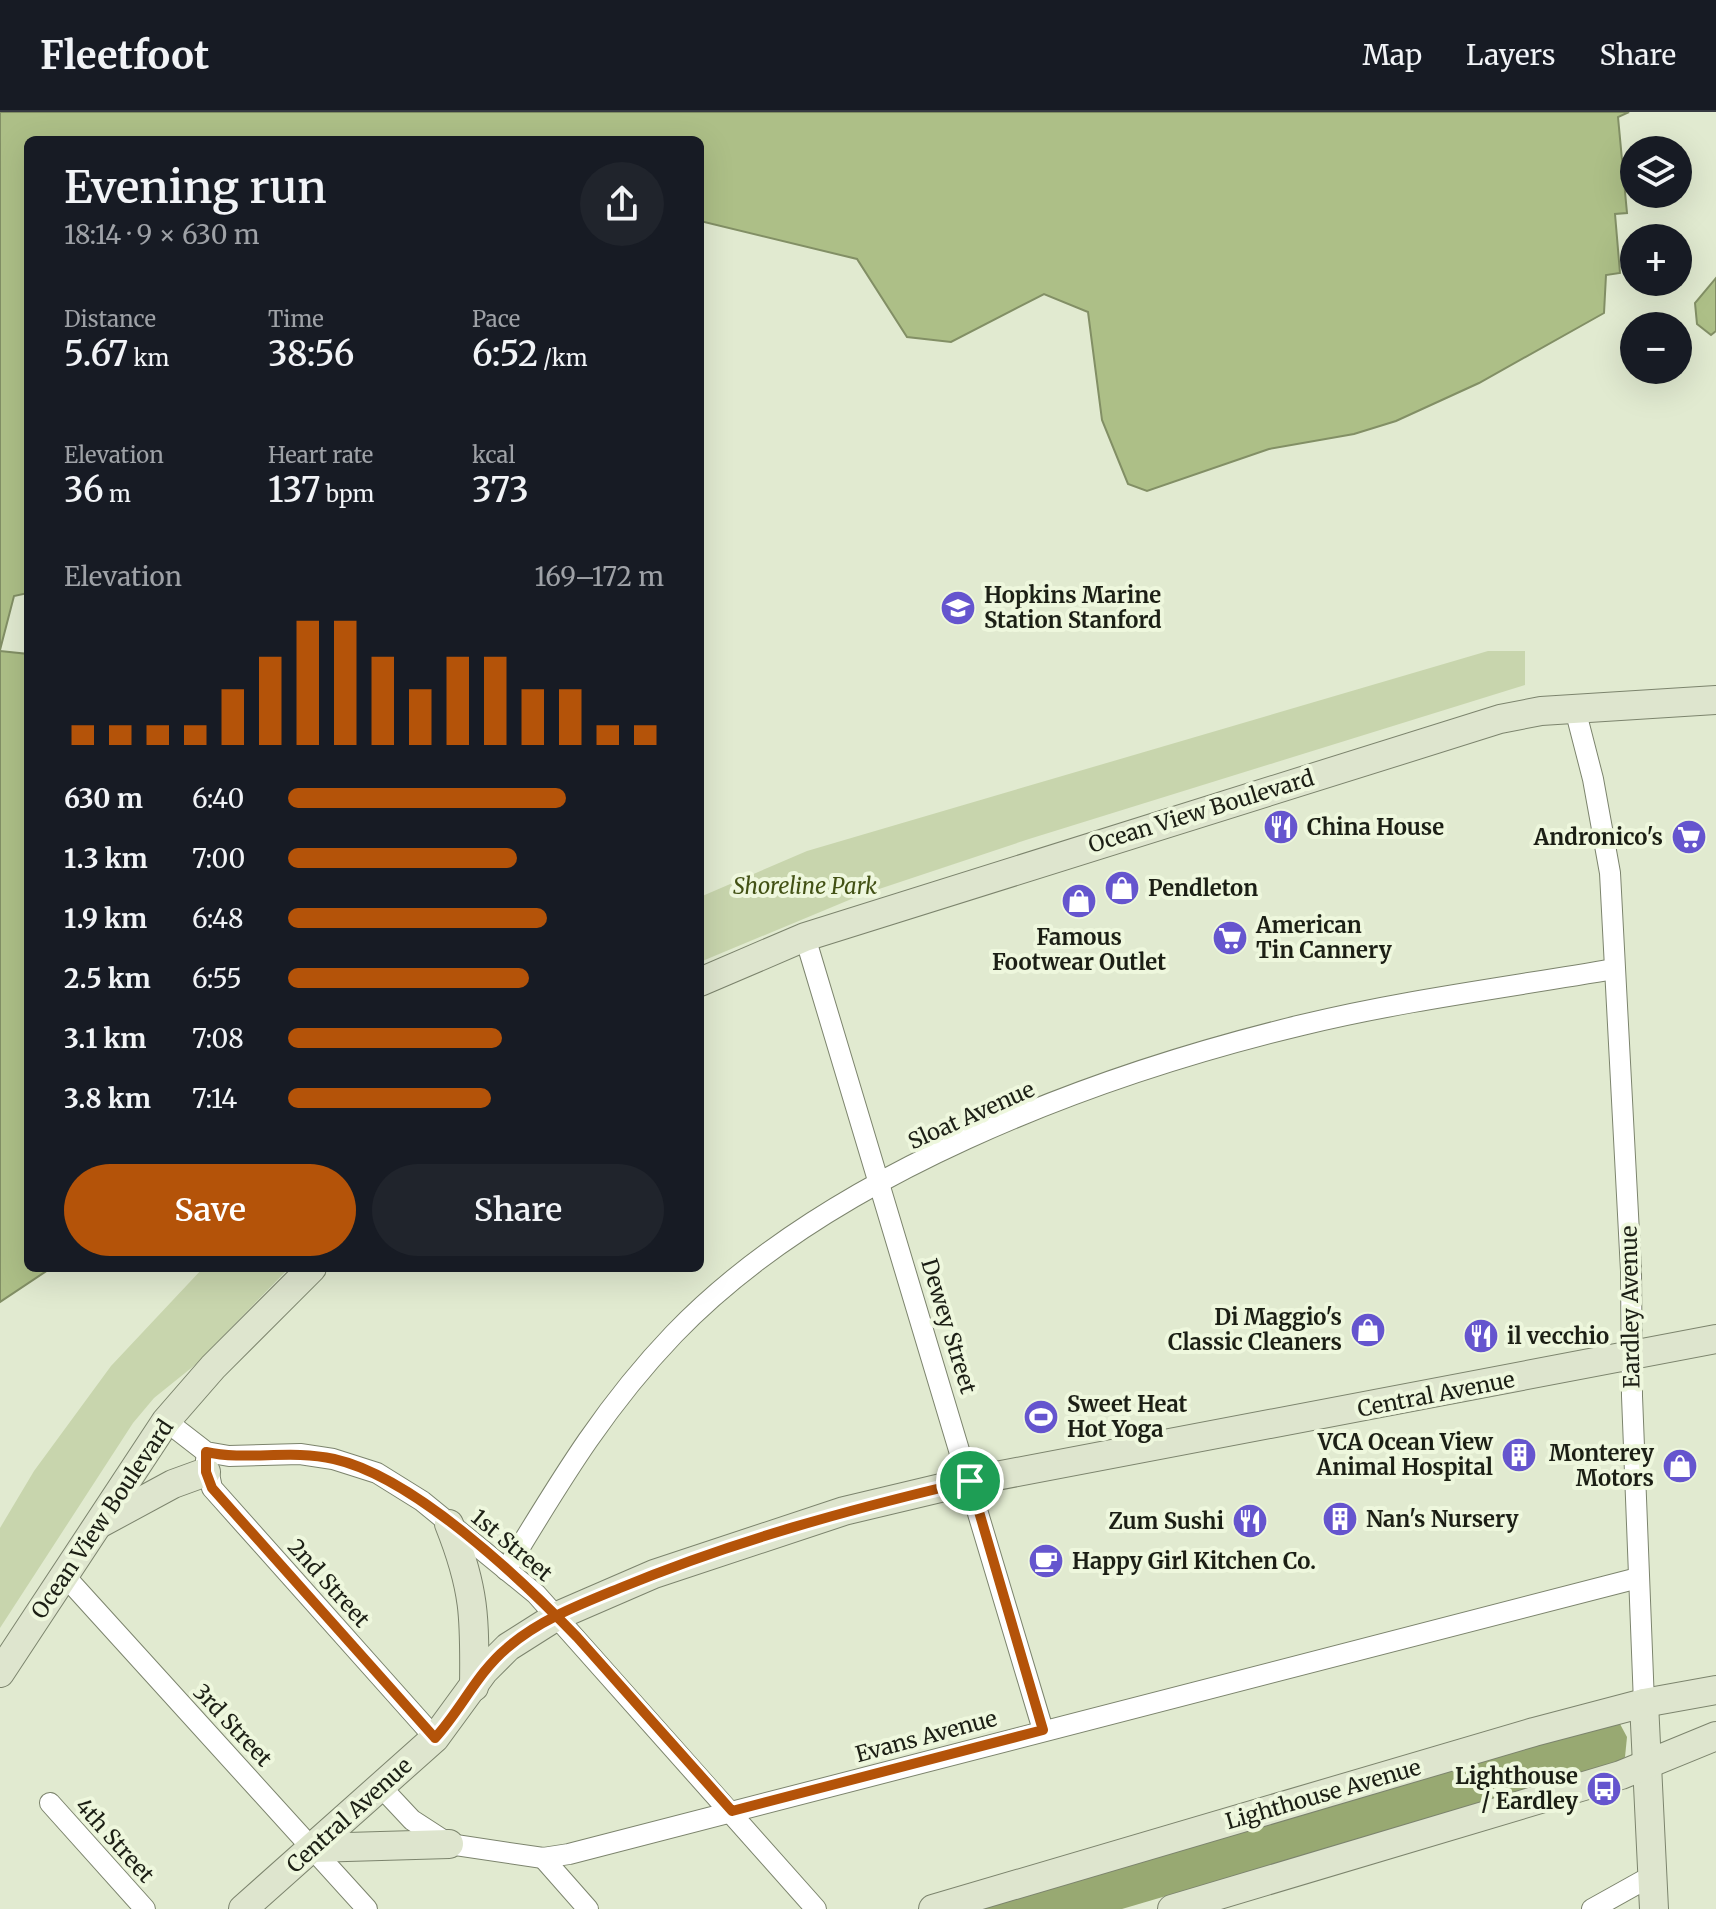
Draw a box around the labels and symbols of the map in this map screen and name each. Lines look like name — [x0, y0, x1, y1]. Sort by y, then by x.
place label: Hopkins Marine Station Stanford — [984, 581, 1162, 634]
school or university icon: Hopkins Marine Station Stanford — [939, 589, 977, 627]
street label: Ocean View Boulevard — [1085, 763, 1317, 859]
restaurant icon: China House — [1262, 808, 1300, 846]
place label: China House — [1307, 813, 1444, 841]
supermarket icon: Andronico's — [1670, 818, 1708, 856]
place label: Andronico's — [1533, 823, 1663, 851]
shop icon: Pendleton — [1103, 869, 1141, 907]
park label: Shoreline Park — [733, 872, 877, 900]
place label: Pendleton — [1148, 874, 1258, 902]
shop icon: Famous Footwear Outlet — [1060, 882, 1098, 920]
place label: American Tin Cannery — [1255, 911, 1393, 964]
supermarket icon: American Tin Cannery — [1211, 919, 1249, 957]
place label: Famous Footwear Outlet — [992, 923, 1166, 976]
street label: Sloat Avenue — [903, 1075, 1039, 1155]
street label: Eardley Avenue — [1615, 1225, 1645, 1389]
street label: Dewey Street — [915, 1255, 983, 1397]
place label: Di Maggio's Classic Cleaners — [1168, 1303, 1342, 1356]
shop icon: Di Maggio's Classic Cleaners — [1349, 1311, 1387, 1349]
restaurant icon: il vecchio — [1462, 1317, 1500, 1355]
place label: il vecchio — [1507, 1322, 1609, 1350]
street label: Central Avenue — [1355, 1365, 1517, 1423]
place label: Sweet Heat Hot Yoga — [1067, 1390, 1188, 1443]
sports icon: Sweet Heat Hot Yoga — [1022, 1398, 1060, 1436]
street label: Ocean View Boulevard — [25, 1414, 179, 1624]
place label: VCA Ocean View Animal Hospital — [1316, 1428, 1494, 1481]
building icon: VCA Ocean View Animal Hospital — [1500, 1436, 1538, 1474]
place label: Monterey Motors — [1549, 1439, 1655, 1492]
pin — [936, 1447, 1004, 1515]
shop icon: Monterey Motors — [1661, 1447, 1699, 1485]
building icon: Nan's Nursery — [1321, 1500, 1359, 1538]
restaurant icon: Zum Sushi — [1231, 1502, 1269, 1540]
street label: 1st Street — [466, 1503, 559, 1587]
place label: Nan's Nursery — [1366, 1505, 1520, 1533]
place label: Zum Sushi — [1108, 1507, 1224, 1535]
street label: 2nd Street — [282, 1533, 376, 1633]
cafe icon: Happy Girl Kitchen Co. — [1027, 1542, 1065, 1580]
place label: Happy Girl Kitchen Co. — [1072, 1547, 1316, 1575]
street label: 3rd Street — [188, 1678, 279, 1772]
street label: Evans Avenue — [852, 1704, 1000, 1768]
street label: Central Avenue — [280, 1751, 418, 1879]
street label: Lighthouse Avenue — [1222, 1753, 1424, 1835]
place label: Lighthouse / Eardley — [1455, 1762, 1579, 1815]
bus stop icon: Lighthouse / Eardley — [1585, 1770, 1623, 1808]
street label: 4th Street — [70, 1792, 161, 1888]

